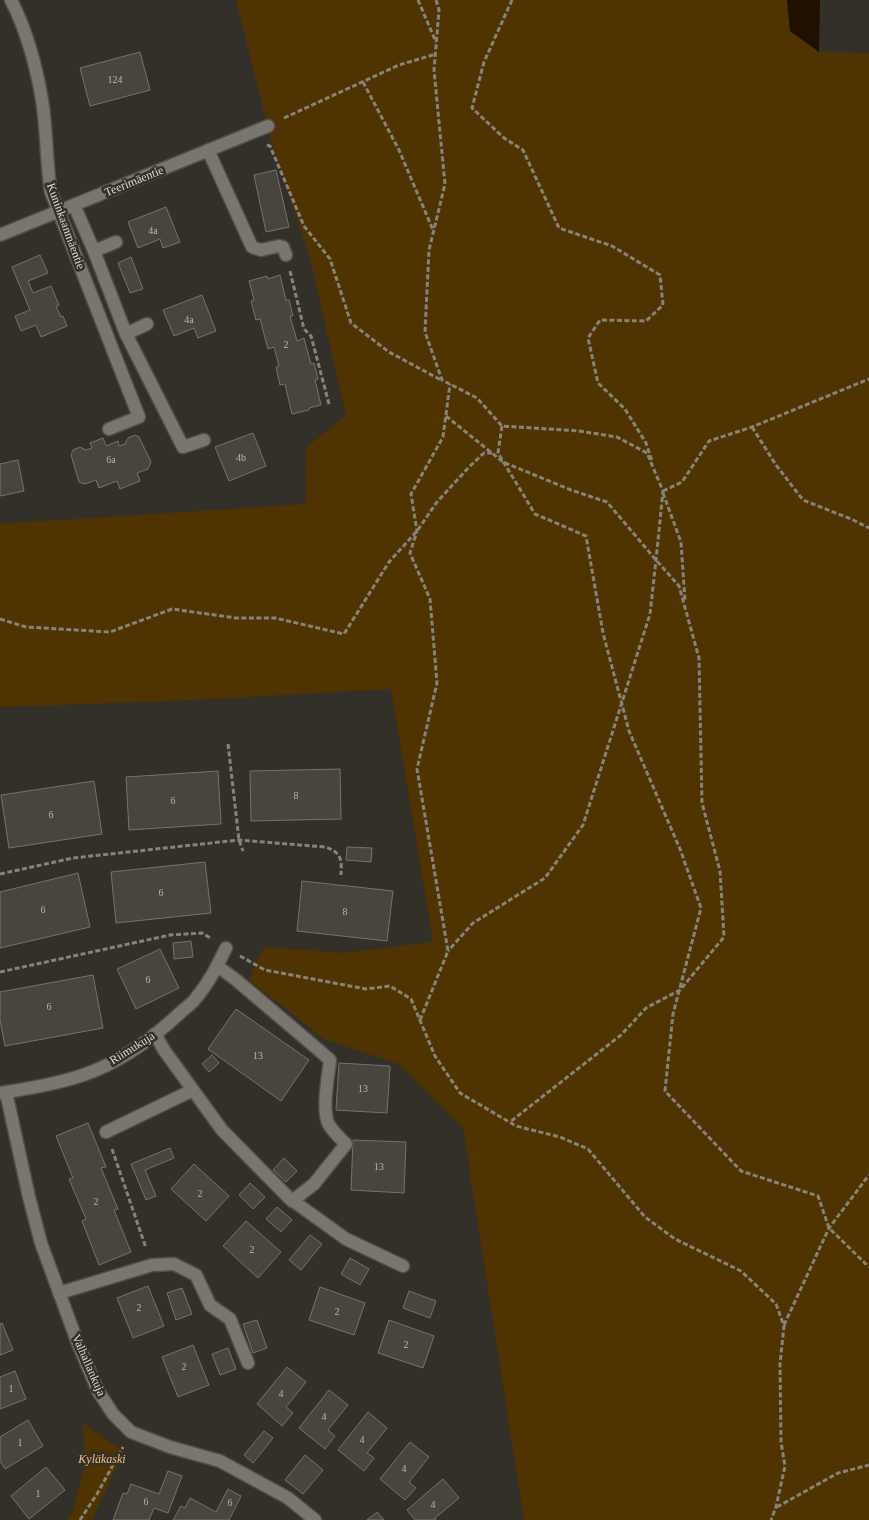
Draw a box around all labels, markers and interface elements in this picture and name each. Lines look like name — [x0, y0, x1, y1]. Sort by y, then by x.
house number: 124 — [108, 74, 123, 85]
street label: Teerimäentie — [102, 163, 166, 199]
street label: Kuninkaanmäentie — [44, 181, 88, 271]
house number: 4a — [148, 225, 158, 236]
house number: 4a — [184, 314, 194, 325]
house number: 2 — [284, 339, 289, 350]
house number: 4b — [236, 452, 246, 463]
house number: 6a — [106, 454, 116, 465]
house number: 8 — [294, 790, 299, 801]
house number: 6 — [171, 795, 176, 806]
house number: 6 — [49, 809, 54, 820]
house number: 6 — [159, 887, 164, 898]
house number: 6 — [41, 904, 46, 915]
house number: 8 — [343, 906, 348, 917]
house number: 6 — [146, 974, 151, 985]
house number: 6 — [47, 1001, 52, 1012]
street label: Riimukuja — [107, 1028, 158, 1067]
house number: 13 — [253, 1050, 263, 1061]
house number: 13 — [358, 1083, 368, 1094]
house number: 13 — [374, 1161, 384, 1172]
house number: 2 — [198, 1188, 203, 1199]
house number: 2 — [94, 1196, 99, 1207]
house number: 2 — [250, 1244, 255, 1255]
house number: 2 — [137, 1302, 142, 1313]
house number: 2 — [335, 1306, 340, 1317]
street label: Valhallankuja — [69, 1332, 109, 1399]
house number: 2 — [404, 1339, 409, 1350]
house number: 2 — [182, 1361, 187, 1372]
house number: 1 — [9, 1383, 14, 1394]
house number: 4 — [279, 1388, 284, 1399]
house number: 4 — [322, 1411, 327, 1422]
house number: 4 — [360, 1434, 365, 1445]
house number: 1 — [18, 1437, 23, 1448]
park label: Kyläkaski — [77, 1452, 126, 1466]
house number: 4 — [402, 1463, 407, 1474]
house number: 1 — [36, 1488, 41, 1499]
house number: 6 — [144, 1496, 149, 1507]
house number: 6 — [228, 1497, 233, 1508]
house number: 4 — [431, 1499, 436, 1510]

